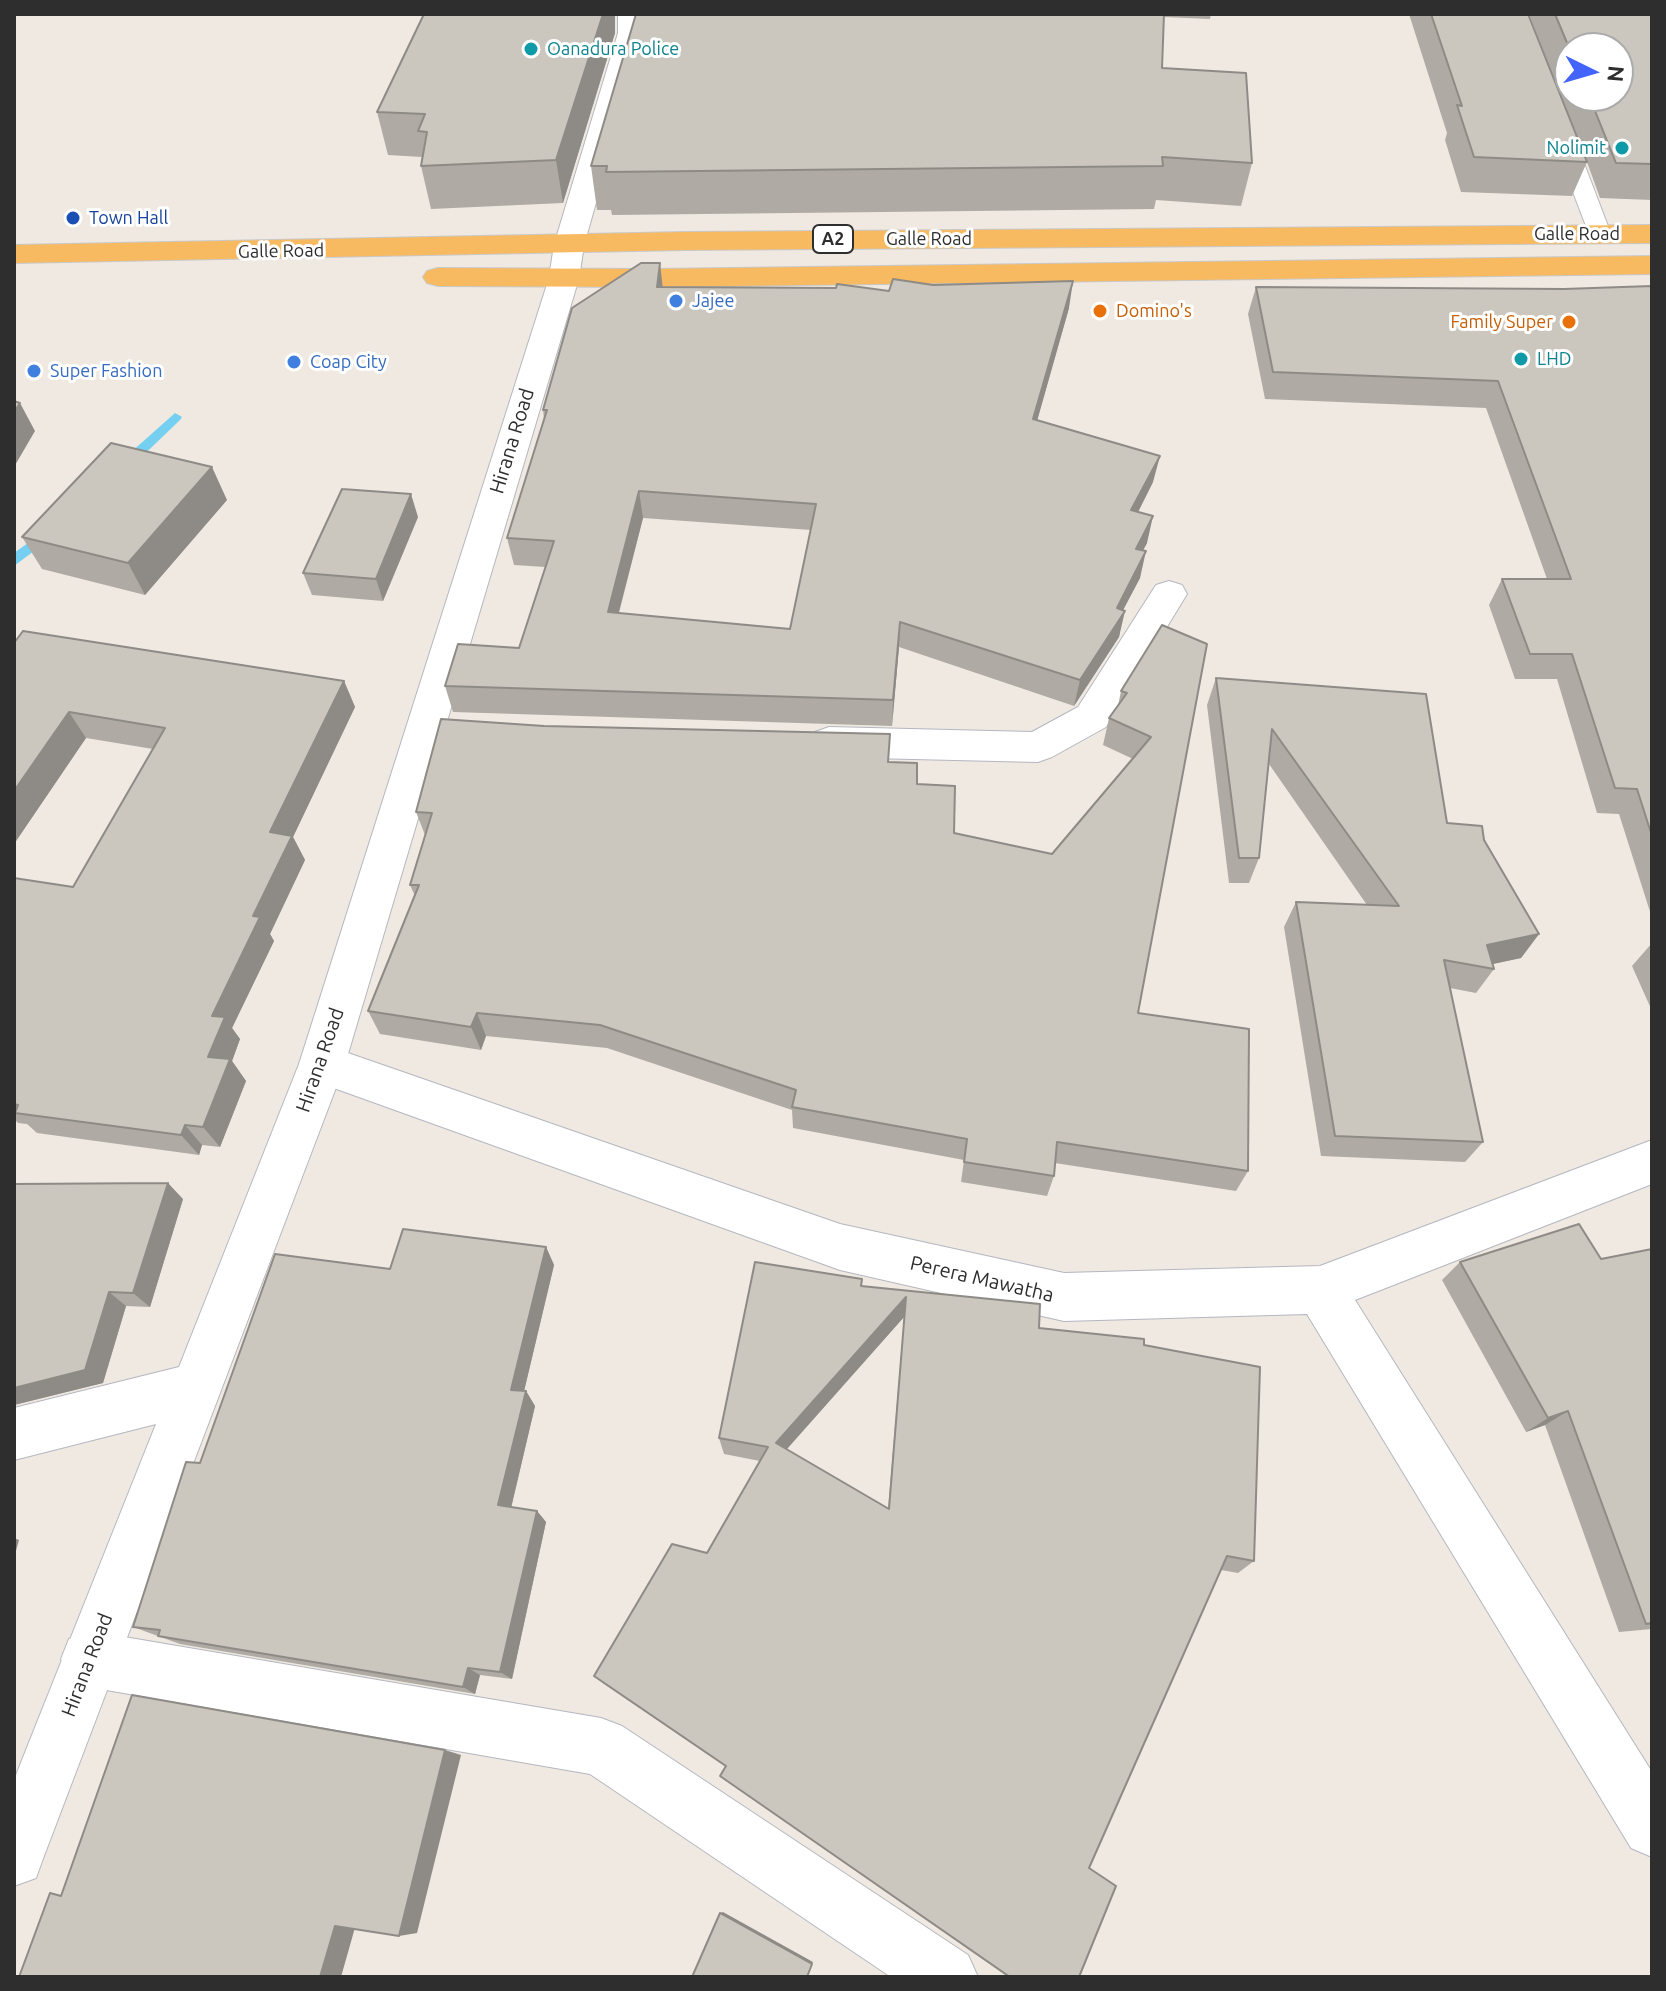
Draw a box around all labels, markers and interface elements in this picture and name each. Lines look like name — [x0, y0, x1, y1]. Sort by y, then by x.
north arrow — [1554, 32, 1634, 112]
place label: Oanadura Police — [547, 38, 679, 60]
marker: Oanadura Police — [522, 40, 540, 58]
text: N — [1603, 65, 1630, 83]
place label: Nolimit — [1547, 137, 1606, 159]
marker: Nolimit — [1613, 139, 1631, 157]
place label: Town Hall — [89, 207, 168, 229]
marker: Town Hall — [64, 209, 82, 227]
street label: Galle Road — [1534, 223, 1620, 245]
road number: A2 — [813, 225, 853, 253]
street label: Galle Road — [886, 228, 972, 250]
street label: Galle Road — [238, 239, 324, 263]
place label: Jajee — [692, 290, 734, 312]
marker: Jajee — [667, 292, 685, 310]
place label: Domino's — [1116, 300, 1192, 322]
marker: Domino's — [1091, 302, 1109, 320]
place label: Family Super — [1451, 311, 1553, 333]
marker: Family Super — [1560, 313, 1578, 331]
place label: LHD — [1537, 348, 1571, 370]
marker: LHD — [1512, 350, 1530, 368]
place label: Coap City — [310, 351, 387, 373]
marker: Coap City — [285, 353, 303, 371]
place label: Super Fashion — [50, 360, 162, 382]
marker: Super Fashion — [25, 362, 43, 380]
street label: Hirana Road — [485, 385, 539, 497]
street label: Hirana Road — [291, 1005, 349, 1115]
street label: Perera Mawatha — [908, 1251, 1056, 1307]
street label: Hirana Road — [56, 1610, 118, 1720]

